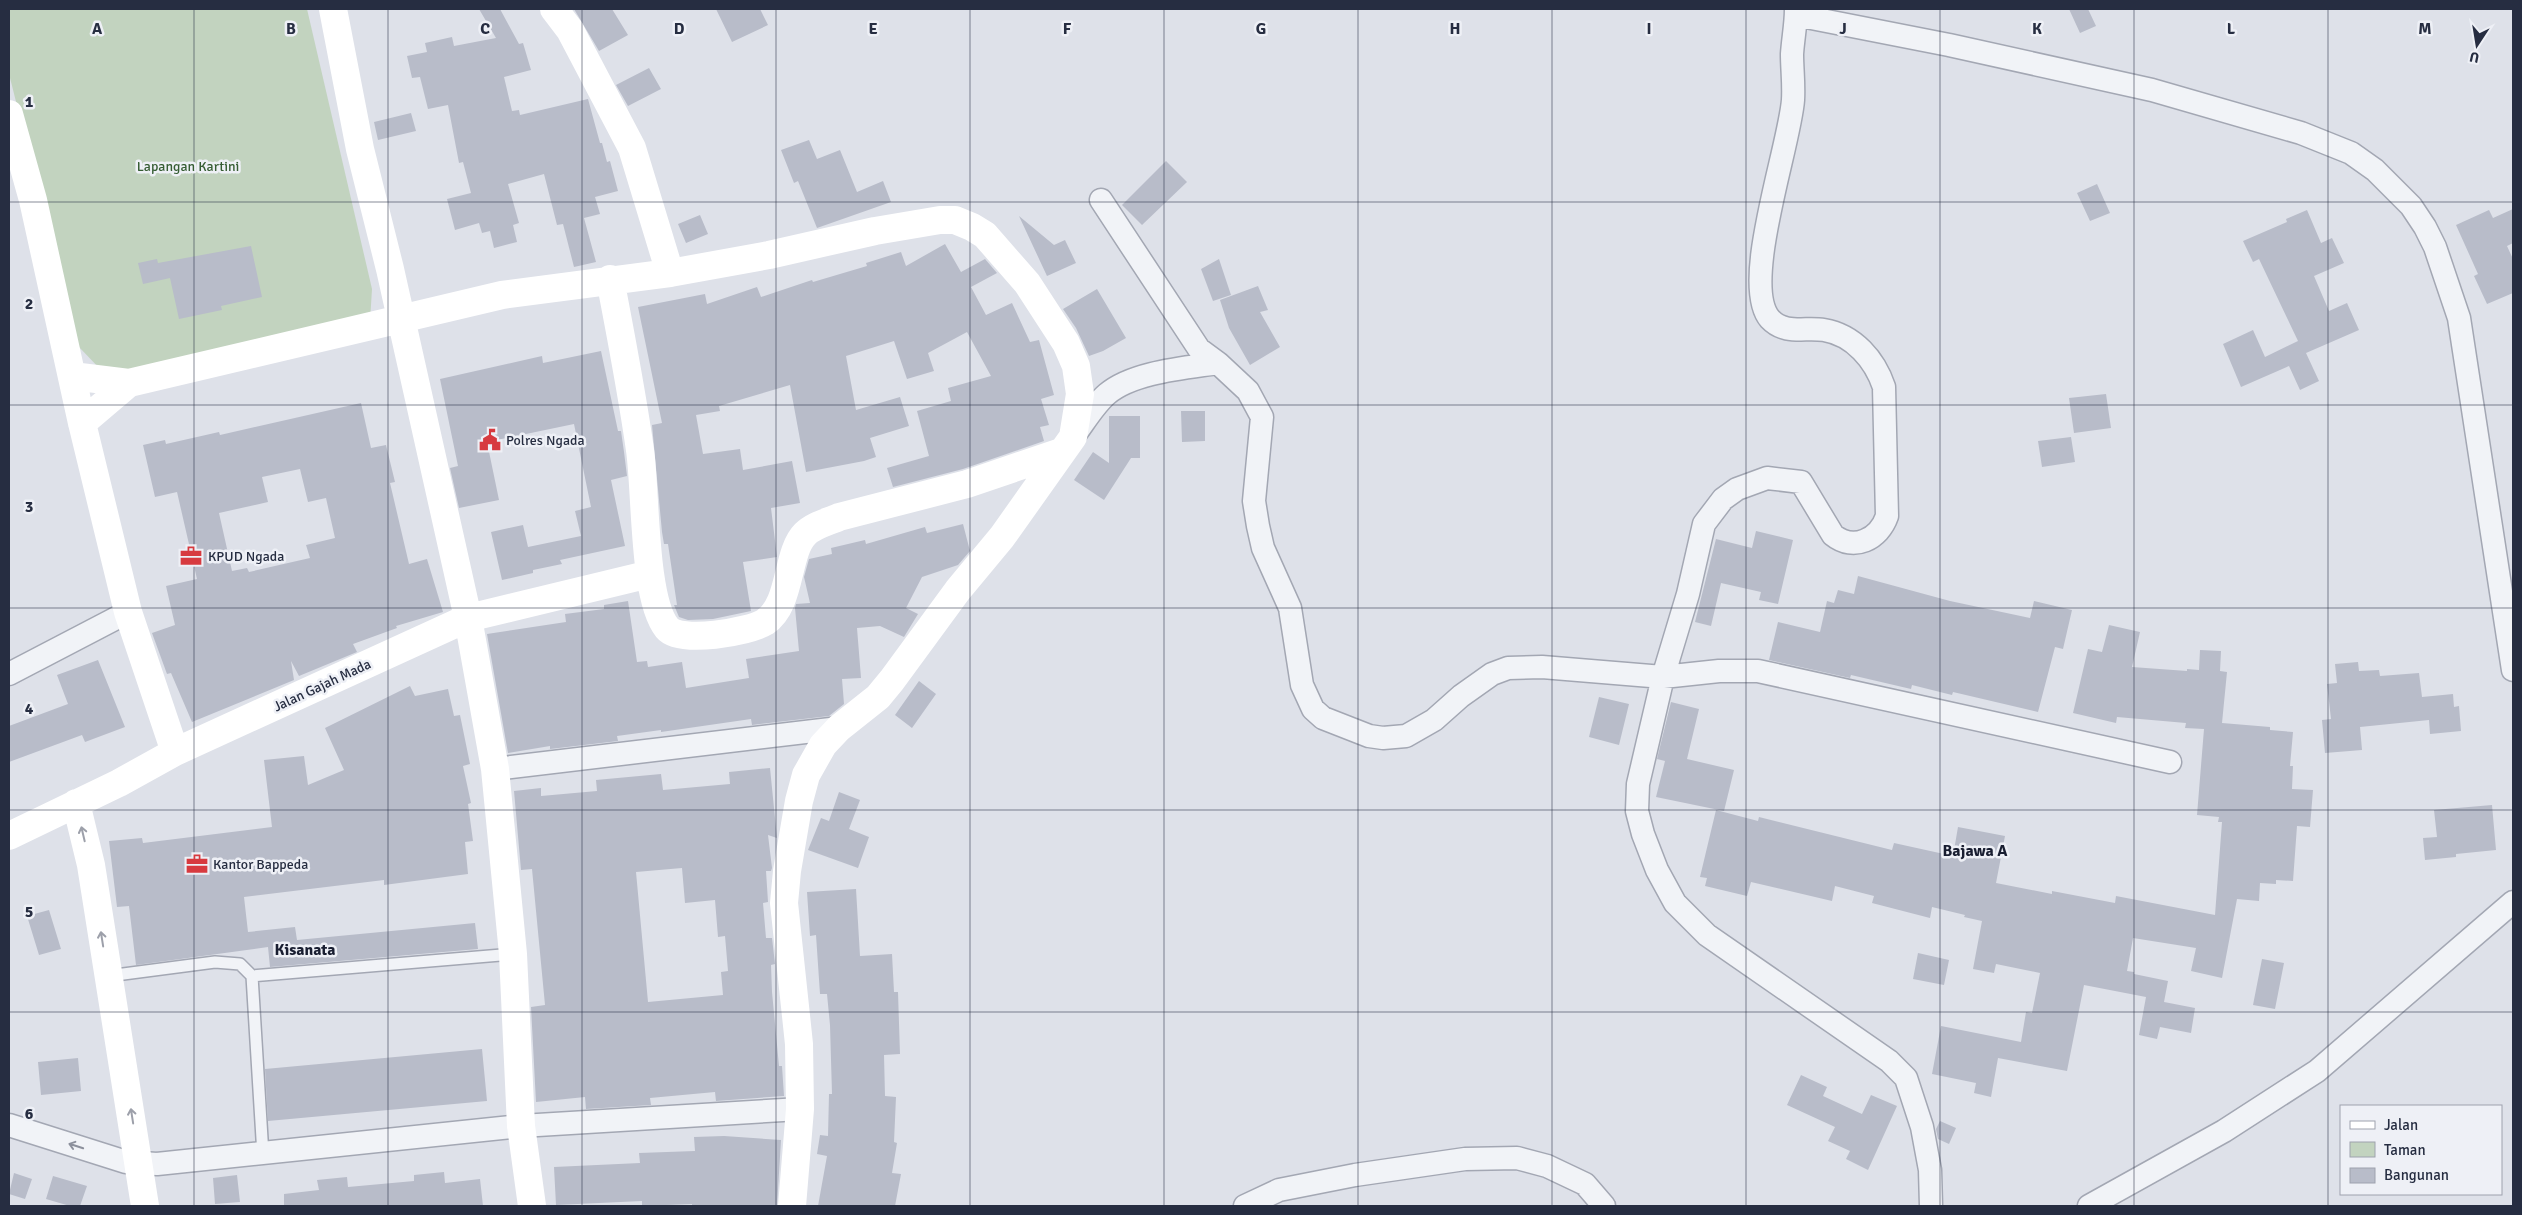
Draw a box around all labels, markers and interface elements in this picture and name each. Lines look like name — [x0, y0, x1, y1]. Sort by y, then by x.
text: A — [92, 19, 103, 39]
text: B — [286, 19, 296, 39]
text: C — [480, 19, 490, 39]
text: D — [674, 19, 685, 39]
text: E — [868, 19, 878, 39]
text: F — [1063, 19, 1072, 39]
text: G — [1256, 19, 1266, 39]
text: H — [1450, 19, 1460, 39]
text: I — [1646, 19, 1652, 39]
text: J — [1839, 19, 1847, 39]
text: K — [2032, 19, 2042, 39]
text: L — [2227, 19, 2236, 39]
text: M — [2418, 19, 2432, 39]
north arrow — [2452, 20, 2502, 70]
text: U — [2468, 48, 2481, 67]
text: 1 — [25, 92, 34, 112]
park label: Lapangan Kartini — [137, 158, 239, 175]
text: 2 — [25, 294, 33, 314]
public building icon: Polres Ngada — [477, 427, 503, 453]
place label: Polres Ngada — [506, 432, 585, 449]
text: 3 — [25, 497, 33, 517]
office icon: KPUD Ngada — [178, 543, 204, 569]
place label: KPUD Ngada — [208, 548, 284, 565]
street label: Jalan Gajah Mada — [271, 655, 374, 715]
text: 4 — [25, 699, 34, 719]
one-way arrow — [78, 826, 87, 842]
district label: Bajawa A — [1942, 841, 2008, 861]
office icon: Kantor Bappeda — [184, 851, 210, 877]
place label: Kantor Bappeda — [213, 856, 308, 873]
text: 5 — [25, 902, 33, 922]
one-way arrow — [97, 931, 107, 947]
district label: Kisanata — [274, 940, 336, 960]
text: 6 — [25, 1104, 34, 1124]
legend — [2340, 1105, 2502, 1195]
one-way arrow — [126, 1108, 136, 1124]
text: Jalan — [2384, 1116, 2418, 1134]
one-way arrow — [68, 1141, 84, 1151]
text: Taman — [2384, 1141, 2426, 1159]
text: Bangunan — [2384, 1166, 2449, 1184]

